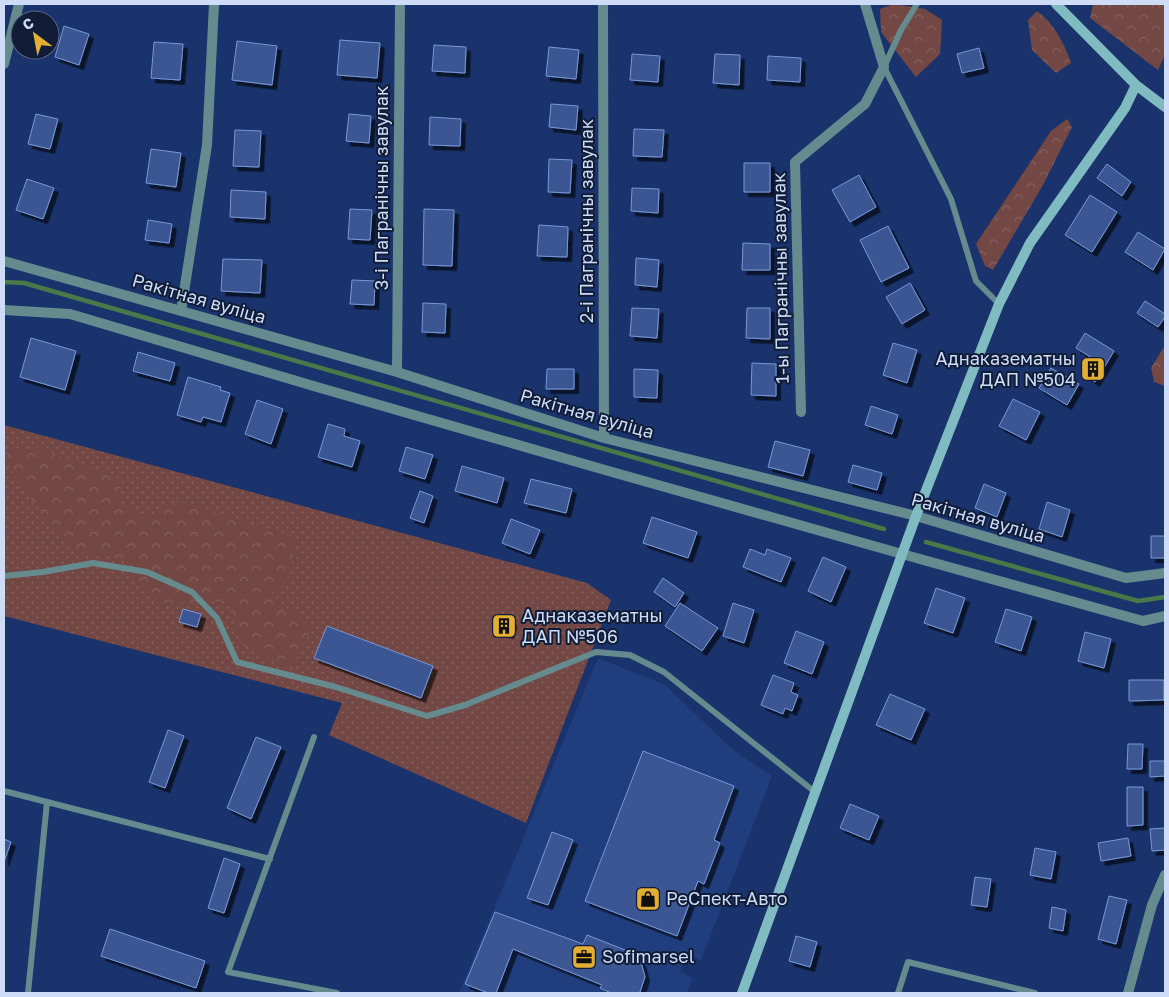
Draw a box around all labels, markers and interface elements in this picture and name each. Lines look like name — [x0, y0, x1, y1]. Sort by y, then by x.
north arrow — [10, 10, 60, 60]
text: С — [19, 14, 37, 33]
street label: 3-і Пагранічны завулак — [370, 86, 392, 290]
street label: 2-і Пагранічны завулак — [575, 119, 597, 323]
street label: 1-ы Пагранічны завулак — [767, 172, 793, 384]
street label: Ракітная вуліца — [130, 268, 269, 328]
place label: Аднаказематны ДАП №504 — [935, 347, 1076, 390]
building icon: Аднаказематны ДАП №504 — [1080, 356, 1106, 382]
street label: Ракітная вуліца — [518, 383, 657, 443]
street label: Ракітная вуліца — [909, 487, 1048, 547]
place label: Аднаказематны ДАП №506 — [522, 604, 663, 647]
building icon: Аднаказематны ДАП №506 — [491, 613, 517, 639]
shop icon: РеСпект-Авто — [635, 886, 661, 912]
place label: РеСпект-Авто — [666, 887, 788, 909]
office icon: Sofimarsel — [571, 944, 597, 970]
place label: Sofimarsel — [602, 945, 695, 967]

